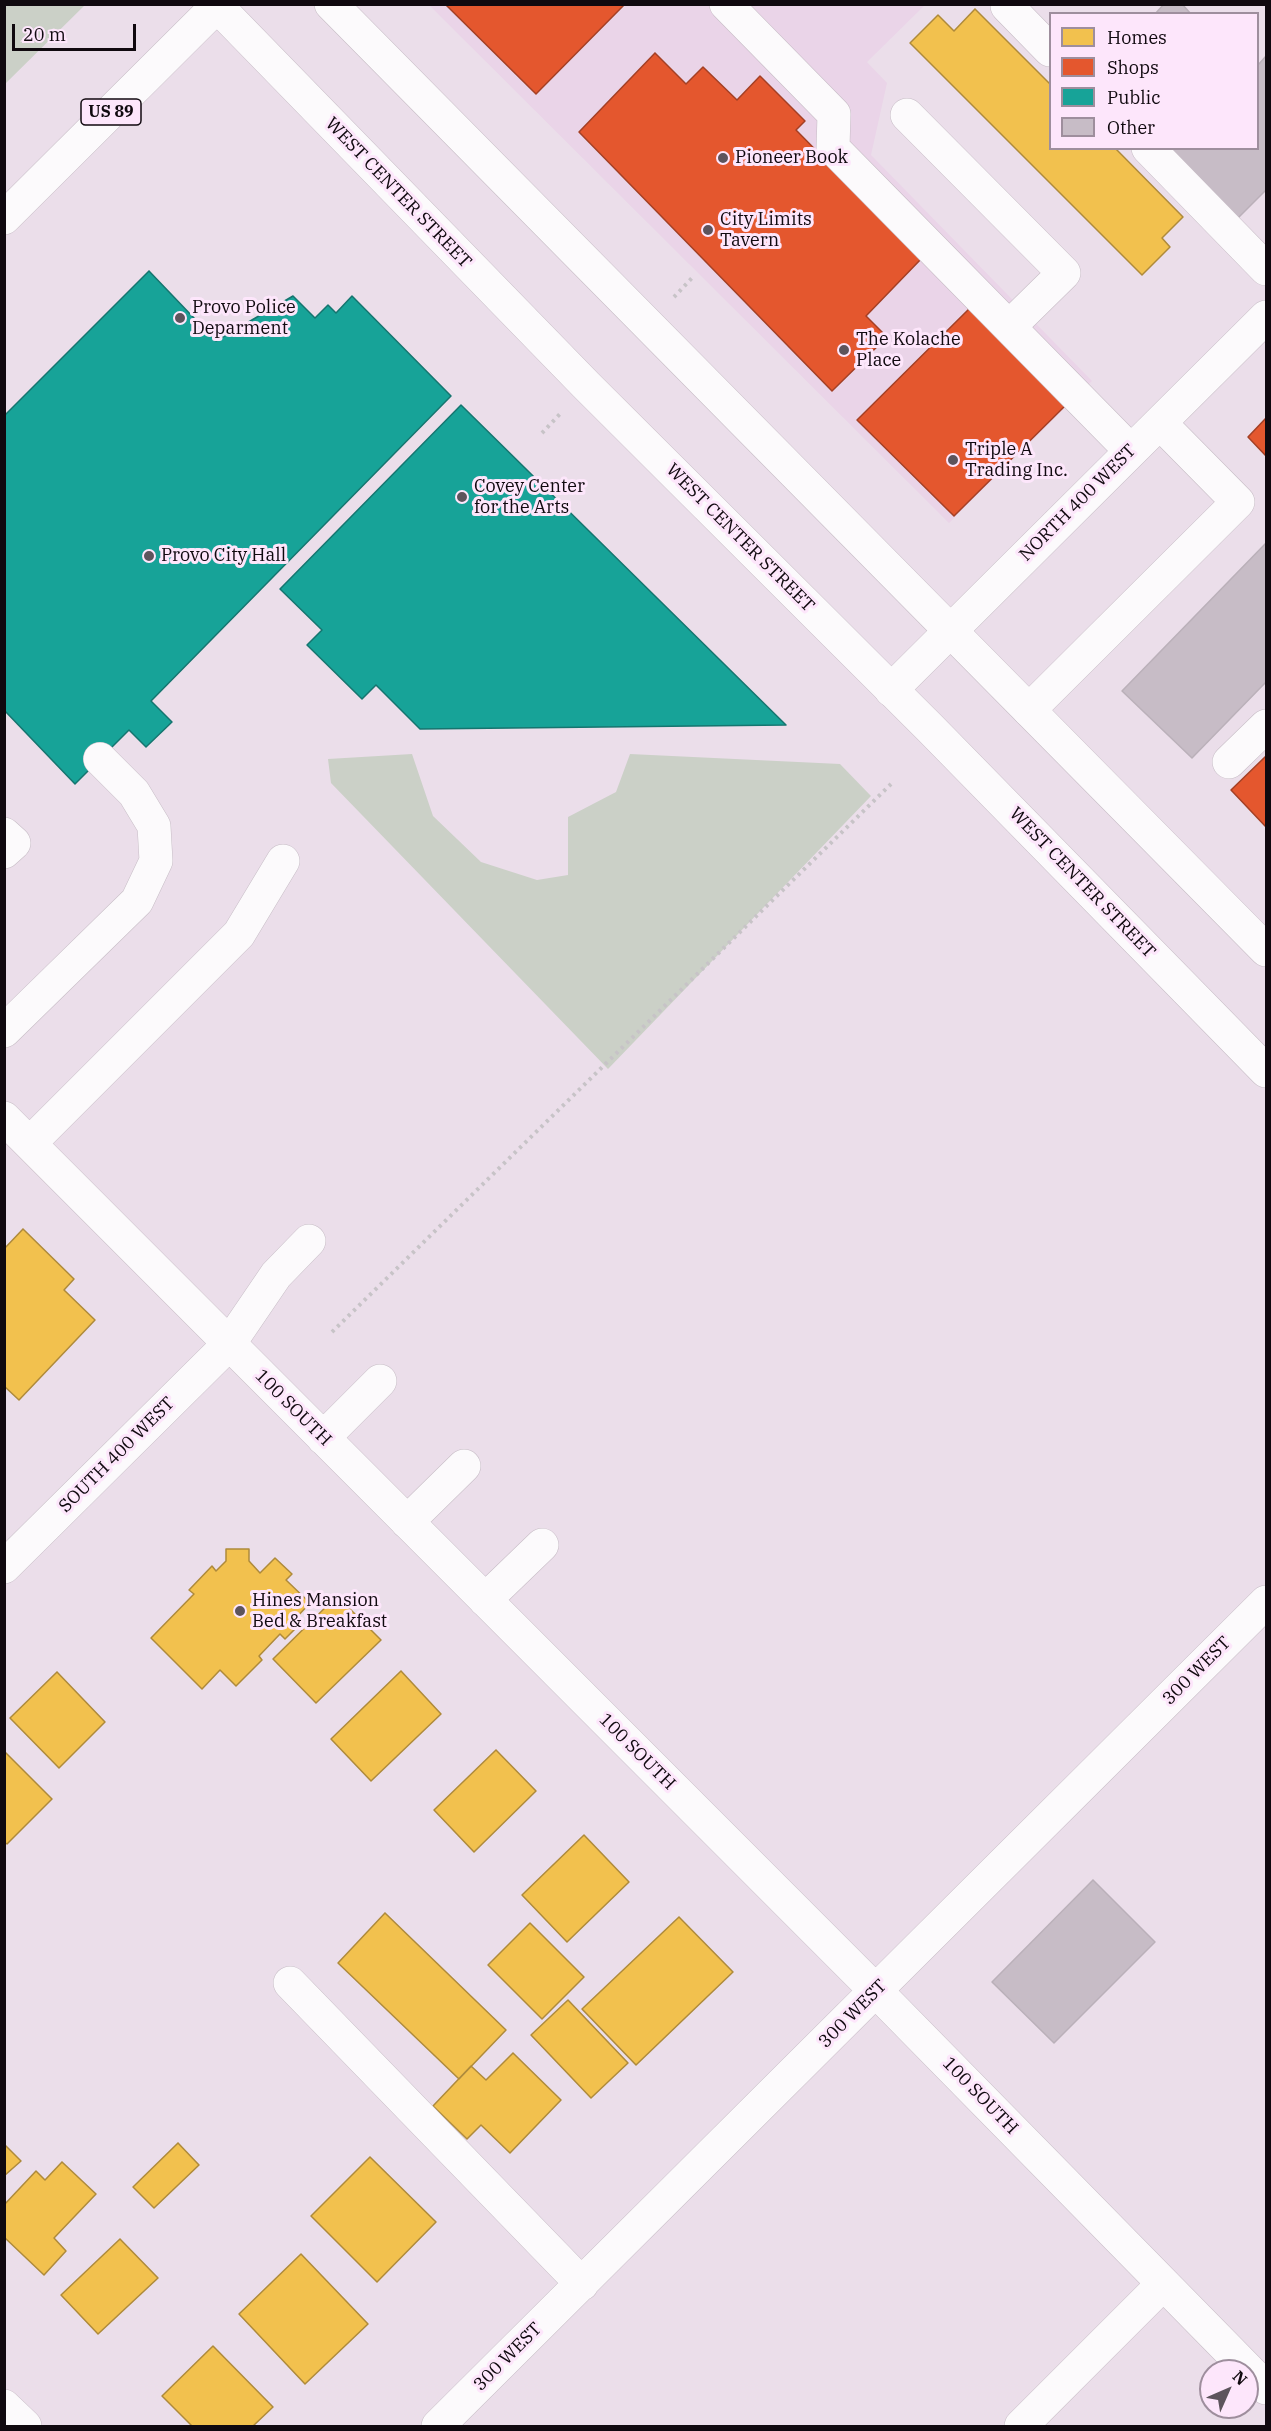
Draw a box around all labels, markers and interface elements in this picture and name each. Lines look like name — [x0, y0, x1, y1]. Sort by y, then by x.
scale bar — [15, 12, 140, 50]
legend — [1049, 12, 1259, 150]
text: 20 m — [23, 23, 66, 46]
text: Homes — [1107, 26, 1167, 49]
text: Shops — [1107, 56, 1159, 79]
text: Public — [1107, 86, 1161, 109]
road number: US 89 — [81, 99, 141, 125]
street label: WEST CENTER STREET — [320, 113, 476, 273]
text: Other — [1107, 116, 1155, 139]
place label: Pioneer Book — [735, 147, 848, 169]
marker: Pioneer Book — [716, 151, 730, 165]
place label: City Limits Tavern — [720, 209, 812, 252]
marker: City Limits Tavern — [701, 223, 715, 237]
place label: Provo Police Deparment — [192, 297, 296, 340]
marker: Provo Police Deparment — [173, 311, 187, 325]
place label: The Kolache Place — [856, 329, 961, 372]
marker: The Kolache Place — [837, 343, 851, 357]
place label: Triple A Trading Inc. — [965, 439, 1068, 482]
street label: NORTH 400 WEST — [1015, 440, 1141, 566]
marker: Triple A Trading Inc. — [946, 453, 960, 467]
street label: WEST CENTER STREET — [661, 459, 819, 617]
place label: Covey Center for the Arts — [474, 476, 585, 518]
marker: Covey Center for the Arts — [455, 490, 469, 504]
place label: Provo City Hall — [161, 545, 286, 567]
marker: Provo City Hall — [142, 549, 156, 563]
street label: WEST CENTER STREET — [1004, 803, 1160, 963]
street label: 100 SOUTH — [250, 1365, 336, 1451]
street label: SOUTH 400 WEST — [55, 1393, 179, 1517]
place label: Hines Mansion Bed & Breakfast — [252, 1590, 387, 1632]
marker: Hines Mansion Bed & Breakfast — [233, 1604, 247, 1618]
street label: 300 WEST — [1158, 1632, 1236, 1710]
street label: 100 SOUTH — [594, 1709, 680, 1795]
street label: 300 WEST — [814, 1975, 892, 2053]
street label: 100 SOUTH — [938, 2053, 1022, 2139]
street label: 300 WEST — [469, 2318, 547, 2396]
north arrow — [1199, 2359, 1259, 2419]
text: N — [1229, 2366, 1252, 2389]

